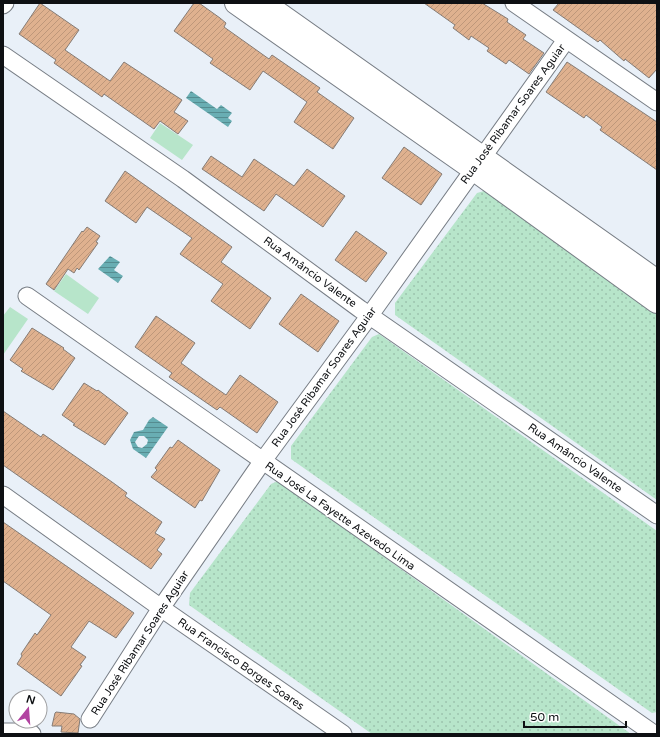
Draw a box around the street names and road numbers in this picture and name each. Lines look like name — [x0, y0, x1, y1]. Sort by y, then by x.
street label: Rua José Ribamar Soares Aguiar — [458, 41, 569, 186]
street label: Rua Amâncio Valente — [261, 234, 359, 310]
street label: Rua José Ribamar Soares Aguiar — [269, 304, 380, 449]
street label: Rua Amâncio Valente — [525, 421, 625, 495]
street label: Rua José La Fayette Azevedo Lima — [262, 459, 418, 573]
street label: Rua José Ribamar Soares Aguiar — [88, 568, 192, 718]
street label: Rua Francisco Borges Soares — [175, 615, 307, 713]

